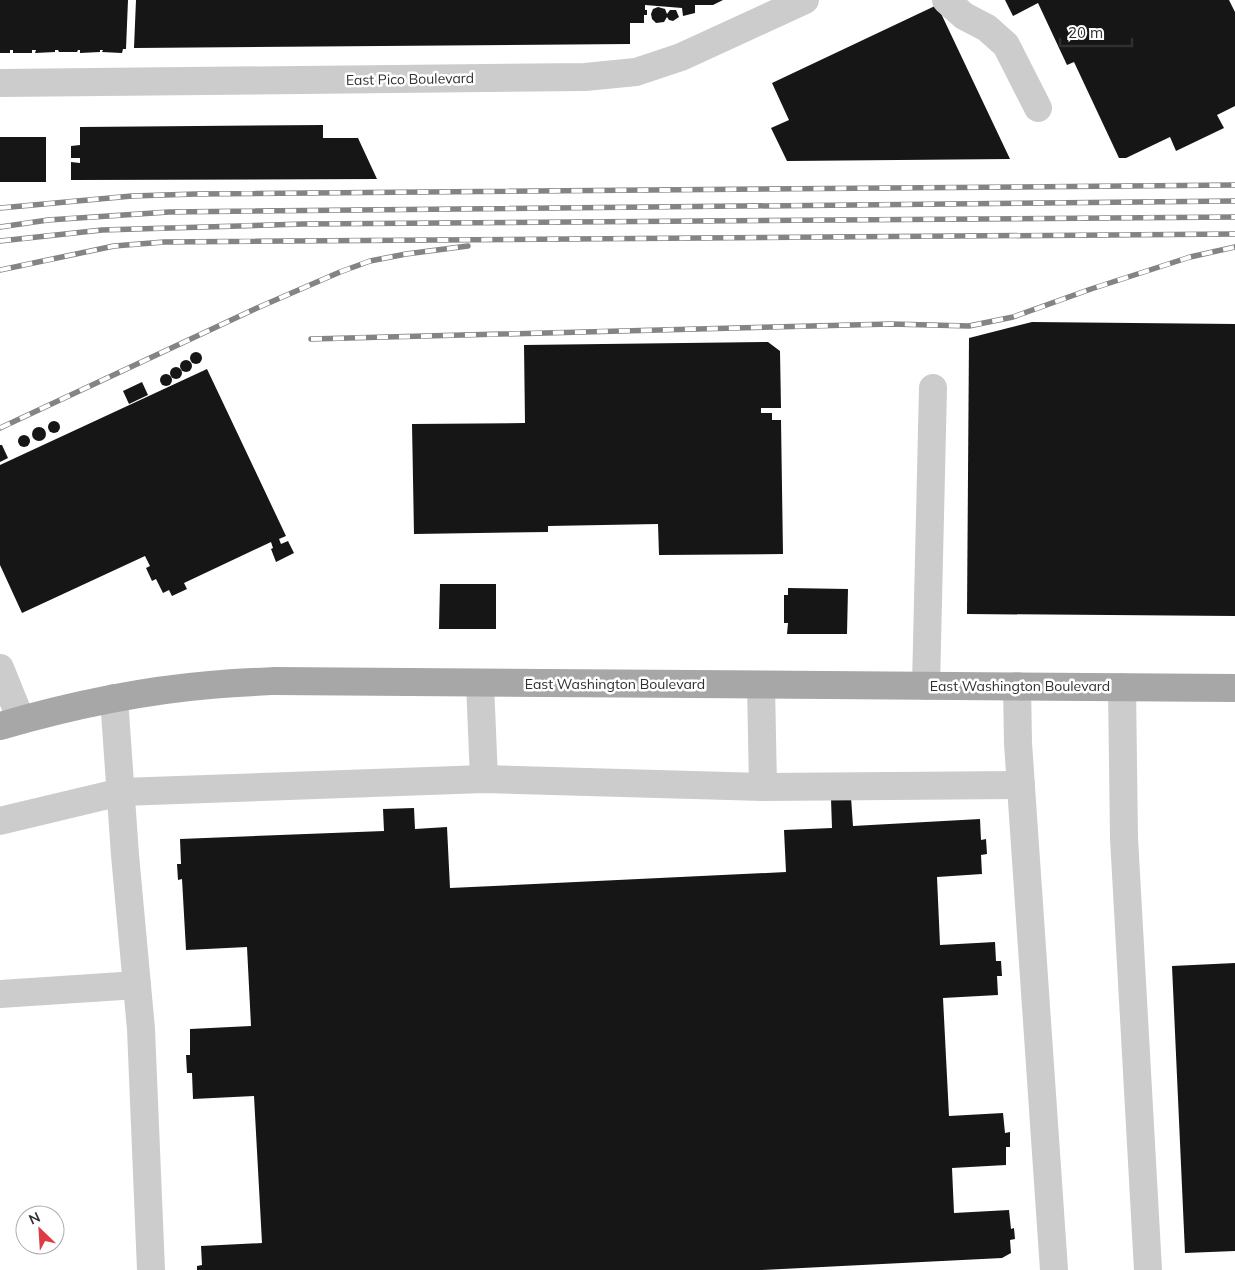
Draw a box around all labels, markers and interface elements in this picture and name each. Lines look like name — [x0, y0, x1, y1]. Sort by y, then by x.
scale bar — [1060, 15, 1132, 47]
text: 20 m — [1068, 23, 1103, 42]
street label: East Pico Boulevard — [346, 69, 474, 89]
street label: East Washington Boulevard — [525, 675, 705, 693]
street label: East Washington Boulevard — [930, 677, 1110, 695]
north arrow — [15, 1205, 65, 1255]
text: N — [26, 1208, 43, 1229]

